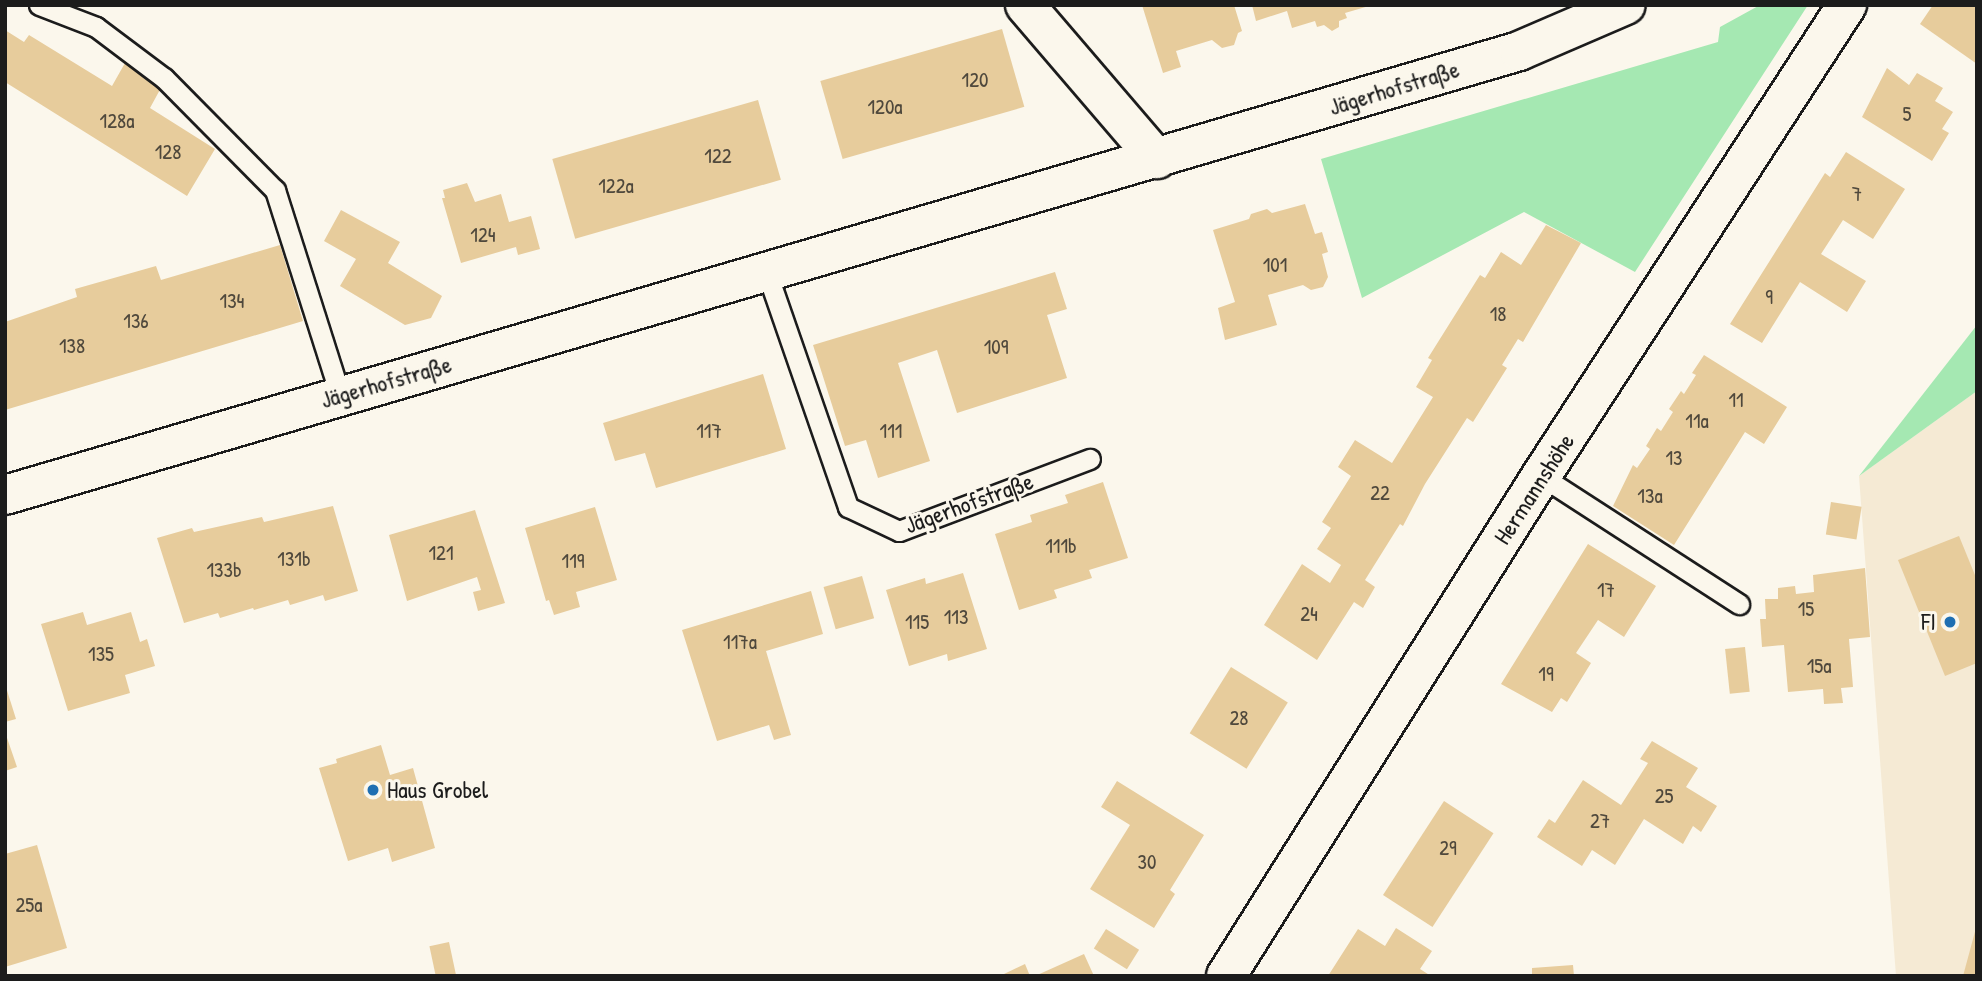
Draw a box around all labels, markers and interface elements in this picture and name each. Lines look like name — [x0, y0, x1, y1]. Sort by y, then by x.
street label: Jägerhofstraße — [1325, 55, 1463, 121]
house number: 120 — [962, 67, 988, 93]
house number: 120a — [867, 94, 903, 120]
house number: 5 — [1903, 101, 1911, 127]
house number: 128a — [100, 108, 134, 134]
house number: 128 — [155, 139, 181, 165]
house number: 122 — [704, 143, 732, 169]
house number: 122a — [598, 173, 634, 199]
house number: 7 — [1852, 181, 1862, 207]
house number: 124 — [470, 222, 496, 248]
house number: 101 — [1263, 252, 1287, 278]
house number: 9 — [1765, 284, 1773, 310]
house number: 134 — [220, 288, 244, 314]
house number: 18 — [1490, 301, 1506, 327]
house number: 136 — [123, 308, 149, 334]
house number: 138 — [59, 333, 85, 359]
house number: 109 — [984, 334, 1008, 360]
street label: Jägerhofstraße — [317, 350, 455, 414]
house number: 11 — [1728, 387, 1744, 413]
house number: 11a — [1685, 408, 1709, 434]
house number: 117 — [696, 418, 722, 444]
house number: 111 — [880, 418, 902, 444]
street label: Hermannshöhe — [1488, 428, 1580, 550]
house number: 13 — [1665, 445, 1683, 471]
street label: Jägerhofstraße — [901, 466, 1037, 540]
house number: 22 — [1370, 480, 1390, 506]
house number: 13a — [1637, 483, 1663, 509]
house number: 111b — [1045, 533, 1077, 559]
house number: 121 — [428, 540, 454, 566]
house number: 131b — [277, 546, 311, 572]
house number: 119 — [562, 548, 584, 574]
house number: 133b — [206, 557, 242, 583]
house number: 17 — [1597, 577, 1615, 603]
house number: 15 — [1798, 596, 1814, 622]
house number: 24 — [1300, 601, 1318, 627]
house number: 113 — [944, 604, 968, 630]
place label: FI — [1921, 608, 1936, 636]
house number: 115 — [905, 609, 929, 635]
marker: FI — [1942, 614, 1958, 630]
house number: 117a — [723, 629, 757, 655]
house number: 135 — [88, 641, 114, 667]
house number: 15a — [1807, 653, 1831, 679]
house number: 19 — [1538, 661, 1554, 687]
house number: 28 — [1230, 705, 1248, 731]
place label: Haus Grobel — [387, 776, 488, 804]
marker: Haus Grobel — [365, 782, 381, 798]
house number: 25 — [1655, 783, 1673, 809]
house number: 27 — [1590, 808, 1610, 834]
house number: 29 — [1439, 835, 1457, 861]
house number: 30 — [1138, 849, 1156, 875]
house number: 25a — [16, 892, 42, 918]

